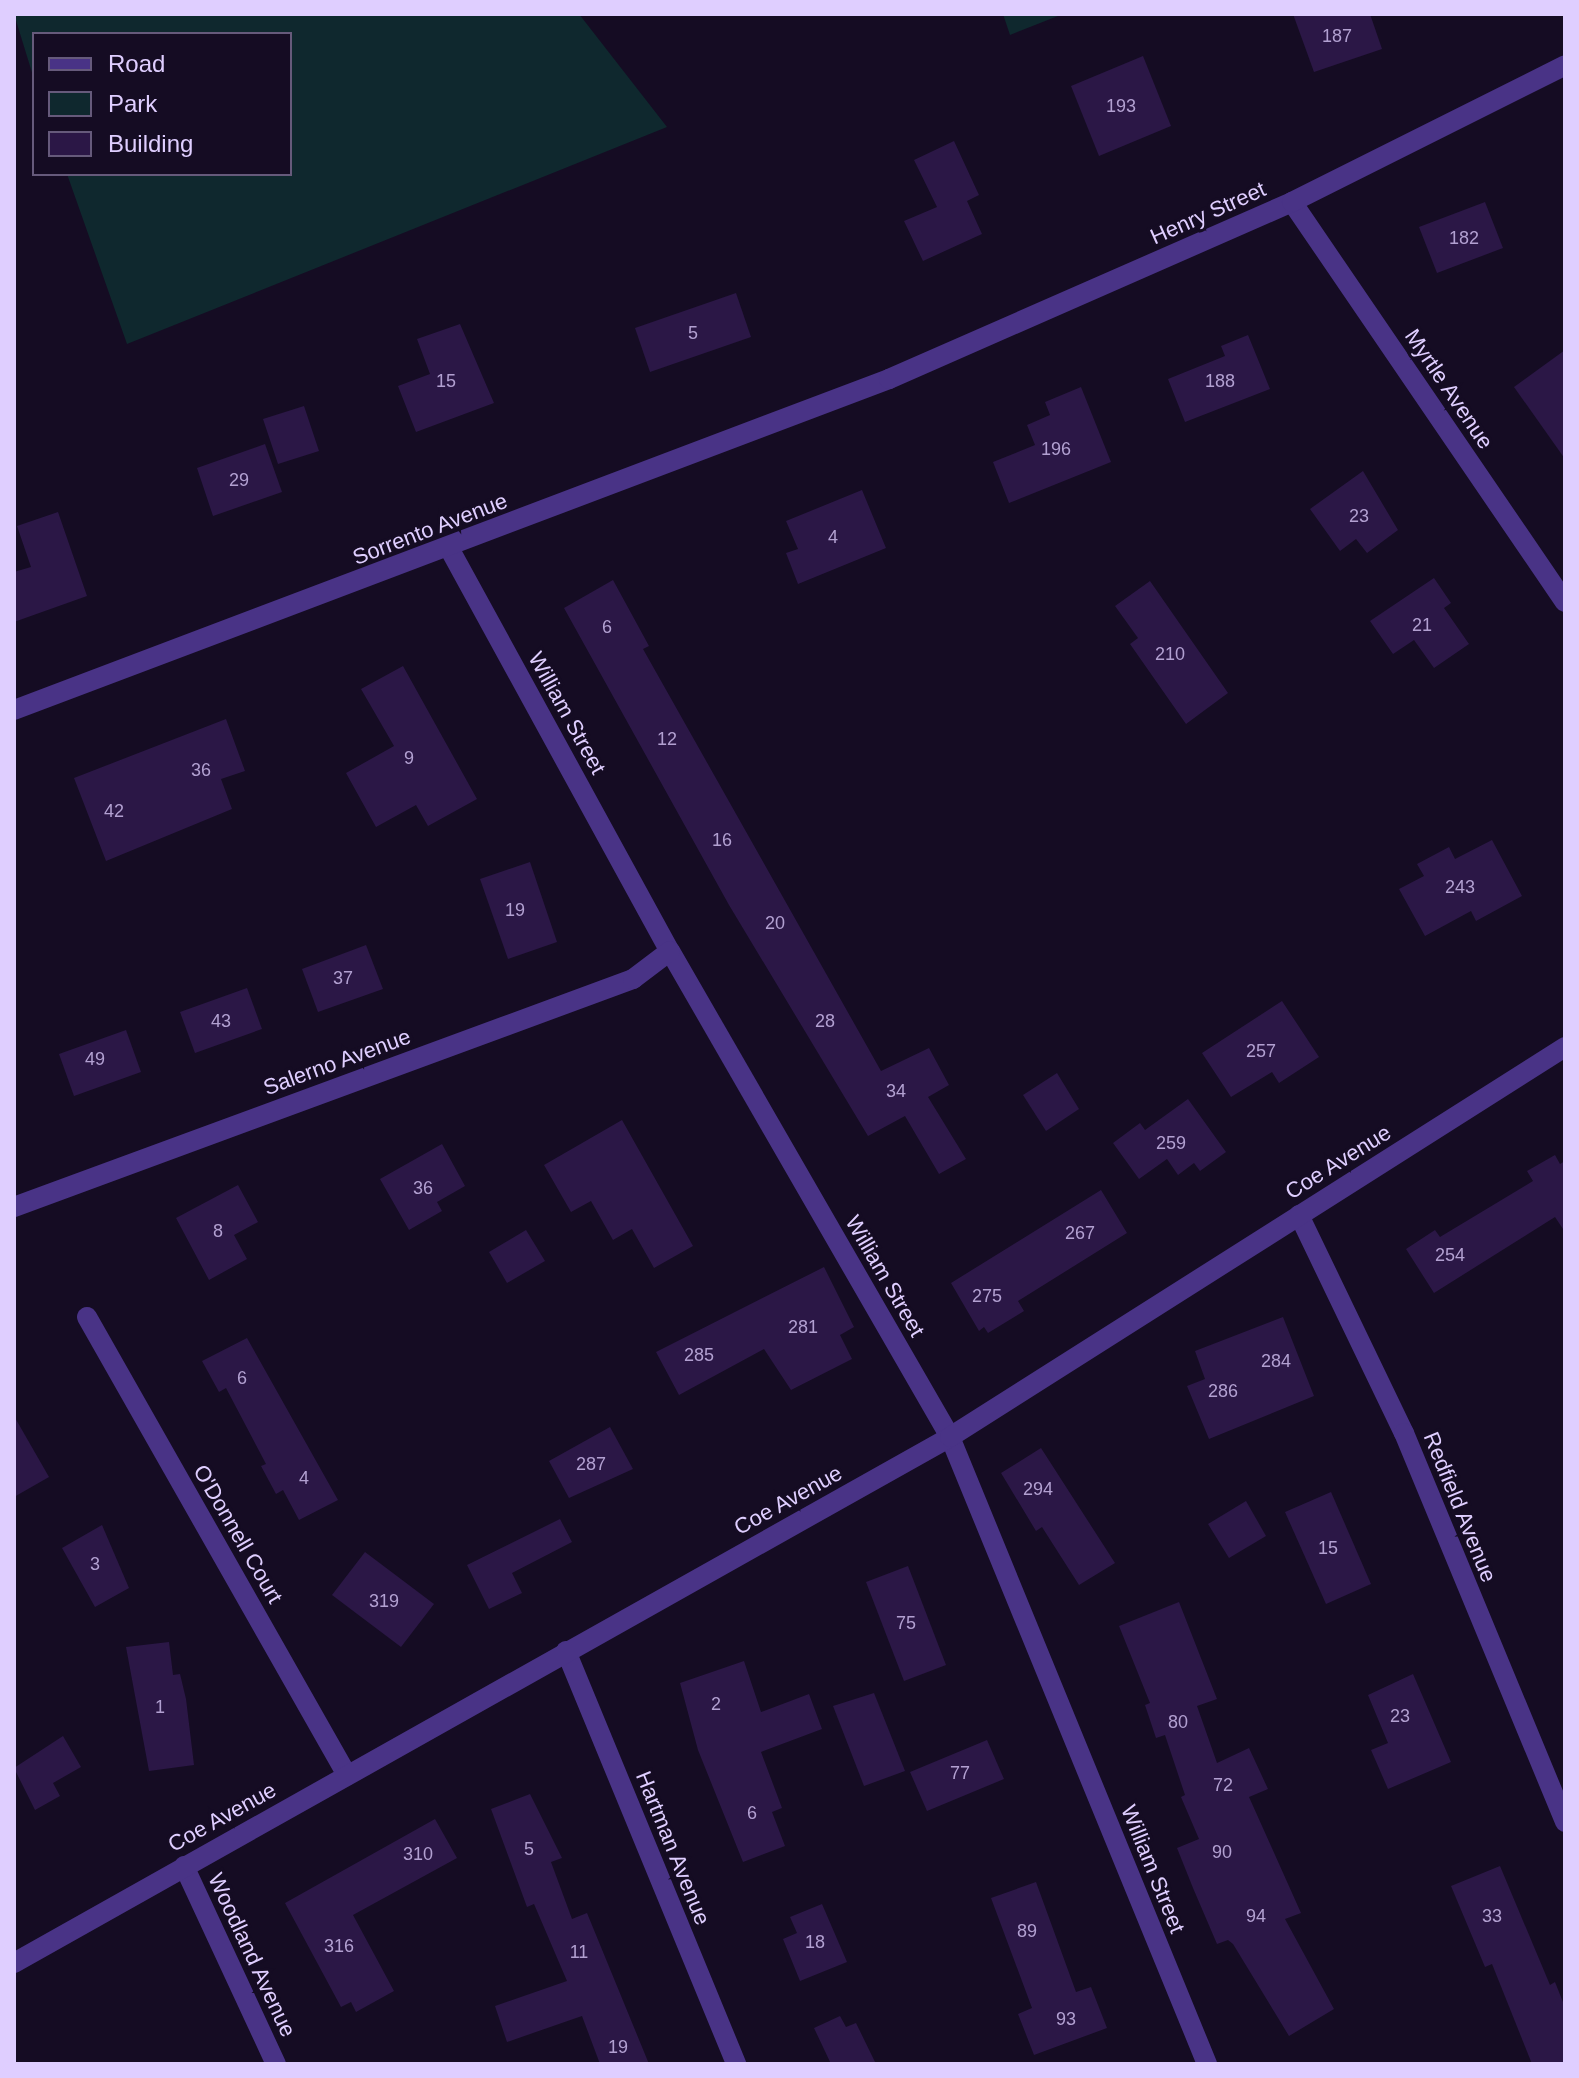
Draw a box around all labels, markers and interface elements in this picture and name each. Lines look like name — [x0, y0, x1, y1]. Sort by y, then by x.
house number: 187 — [1322, 25, 1352, 47]
legend — [32, 32, 292, 176]
text: Road — [108, 50, 165, 77]
text: Park — [108, 90, 157, 117]
house number: 193 — [1106, 95, 1136, 117]
text: Building — [108, 130, 193, 157]
street label: Henry Street — [1146, 176, 1270, 250]
house number: 182 — [1449, 227, 1479, 249]
house number: 5 — [688, 322, 698, 344]
street label: Myrtle Avenue — [1399, 323, 1499, 455]
house number: 15 — [436, 370, 456, 392]
house number: 188 — [1205, 370, 1235, 392]
house number: 196 — [1041, 438, 1071, 460]
house number: 29 — [229, 469, 249, 491]
street label: Sorrento Avenue — [348, 487, 512, 571]
house number: 23 — [1349, 505, 1369, 527]
house number: 4 — [828, 526, 838, 548]
house number: 21 — [1412, 614, 1432, 636]
house number: 6 — [602, 616, 612, 638]
house number: 210 — [1155, 643, 1185, 665]
street label: William Street — [523, 647, 611, 779]
house number: 12 — [657, 728, 677, 750]
house number: 9 — [404, 747, 414, 769]
house number: 36 — [191, 759, 211, 781]
house number: 42 — [104, 800, 124, 822]
house number: 16 — [712, 829, 732, 851]
house number: 243 — [1445, 876, 1475, 898]
house number: 19 — [505, 899, 525, 921]
house number: 20 — [765, 912, 785, 934]
house number: 37 — [333, 967, 353, 989]
house number: 43 — [211, 1010, 231, 1032]
house number: 28 — [815, 1010, 835, 1032]
street label: Salerno Avenue — [259, 1023, 415, 1101]
house number: 257 — [1246, 1040, 1276, 1062]
house number: 49 — [85, 1048, 105, 1070]
house number: 34 — [886, 1080, 906, 1102]
street label: Coe Avenue — [1280, 1119, 1396, 1205]
house number: 259 — [1156, 1132, 1186, 1154]
house number: 36 — [413, 1177, 433, 1199]
street label: William Street — [840, 1211, 930, 1341]
house number: 8 — [213, 1220, 223, 1242]
house number: 267 — [1065, 1222, 1095, 1244]
house number: 254 — [1435, 1244, 1465, 1266]
house number: 275 — [972, 1285, 1002, 1307]
house number: 281 — [788, 1316, 818, 1338]
house number: 285 — [684, 1344, 714, 1366]
house number: 284 — [1261, 1350, 1291, 1372]
house number: 6 — [237, 1367, 247, 1389]
house number: 286 — [1208, 1380, 1238, 1402]
street label: Redfield Avenue — [1418, 1427, 1502, 1587]
house number: 287 — [576, 1453, 606, 1475]
street label: Coe Avenue — [729, 1459, 847, 1541]
street label: O'Donnell Court — [188, 1460, 288, 1608]
house number: 4 — [299, 1467, 309, 1489]
house number: 294 — [1023, 1478, 1053, 1500]
house number: 15 — [1318, 1537, 1338, 1559]
house number: 3 — [90, 1553, 100, 1575]
house number: 319 — [369, 1590, 399, 1612]
house number: 75 — [896, 1612, 916, 1634]
house number: 2 — [711, 1693, 721, 1715]
house number: 1 — [155, 1696, 165, 1718]
house number: 23 — [1390, 1705, 1410, 1727]
house number: 80 — [1168, 1711, 1188, 1733]
house number: 77 — [950, 1762, 970, 1784]
street label: Hartman Avenue — [630, 1767, 716, 1929]
house number: 72 — [1213, 1774, 1233, 1796]
street label: Coe Avenue — [163, 1776, 281, 1858]
street label: William Street — [1115, 1801, 1191, 1937]
house number: 6 — [747, 1802, 757, 1824]
house number: 5 — [524, 1838, 534, 1860]
house number: 90 — [1212, 1841, 1232, 1863]
house number: 310 — [403, 1843, 433, 1865]
street label: Woodland Avenue — [202, 1868, 302, 2042]
house number: 94 — [1246, 1905, 1266, 1927]
house number: 33 — [1482, 1905, 1502, 1927]
house number: 89 — [1017, 1920, 1037, 1942]
house number: 18 — [805, 1931, 825, 1953]
house number: 316 — [324, 1935, 354, 1957]
house number: 11 — [570, 1941, 588, 1963]
house number: 93 — [1056, 2008, 1076, 2030]
house number: 19 — [608, 2036, 628, 2058]

